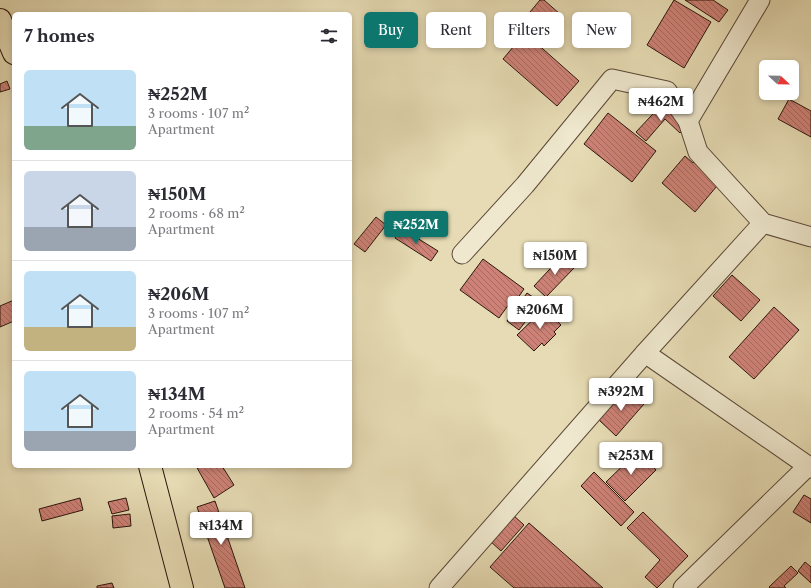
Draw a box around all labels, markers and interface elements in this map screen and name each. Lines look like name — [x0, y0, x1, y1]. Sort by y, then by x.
chip: Buy — [364, 12, 418, 48]
chip: Rent — [426, 12, 486, 48]
chip: Filters — [494, 12, 564, 48]
chip: New — [572, 12, 631, 48]
icon: filters — [318, 25, 340, 47]
text: 7 homes — [24, 26, 95, 46]
north arrow — [759, 60, 799, 100]
map controls — [759, 60, 799, 100]
text: ₦252M — [148, 84, 208, 104]
icon: home — [56, 86, 104, 134]
pin: ₦462M — [633, 88, 689, 122]
text: ₦462M — [638, 93, 684, 109]
text: 3 rooms · 107 m² — [148, 105, 249, 121]
text: Apartment — [148, 121, 215, 137]
text: ₦150M — [148, 184, 206, 204]
icon: home — [56, 187, 104, 235]
text: 2 rooms · 68 m² — [148, 205, 245, 221]
pin: ₦252M — [388, 211, 444, 245]
text: ₦252M — [393, 216, 439, 232]
text: Apartment — [148, 221, 215, 237]
pin: ₦150M — [527, 242, 583, 276]
text: ₦150M — [533, 247, 577, 263]
text: ₦206M — [148, 284, 209, 304]
icon: home — [56, 287, 104, 335]
pin: ₦206M — [512, 296, 568, 330]
text: ₦206M — [517, 301, 563, 317]
text: 3 rooms · 107 m² — [148, 305, 249, 321]
text: Apartment — [148, 321, 215, 337]
pin: ₦392M — [593, 378, 649, 412]
text: ₦392M — [598, 383, 644, 399]
text: ₦134M — [148, 384, 206, 404]
icon: home — [56, 387, 104, 435]
text: 2 rooms · 54 m² — [148, 405, 244, 421]
text: Apartment — [148, 421, 215, 437]
pin: ₦253M — [603, 442, 659, 476]
text: ₦253M — [608, 447, 654, 463]
pin: ₦134M — [193, 512, 249, 546]
text: ₦134M — [199, 517, 243, 533]

